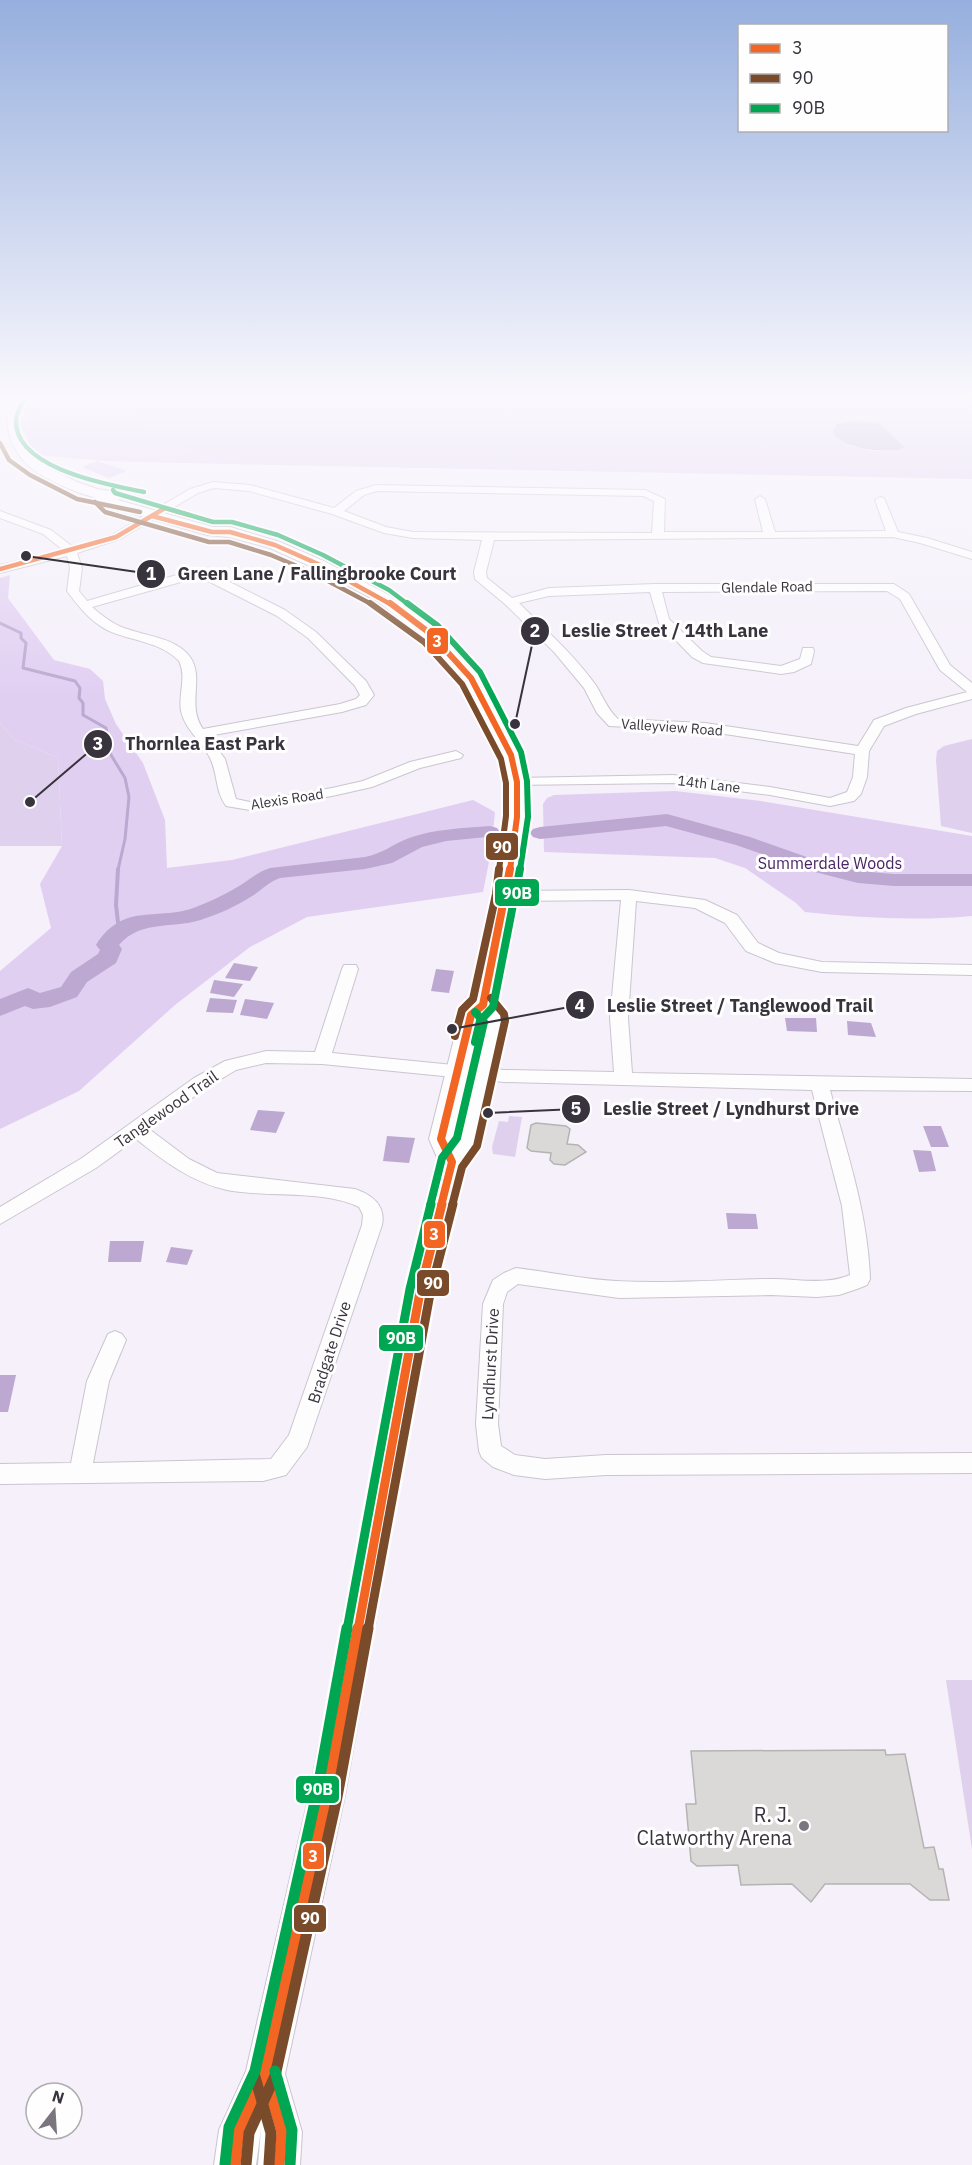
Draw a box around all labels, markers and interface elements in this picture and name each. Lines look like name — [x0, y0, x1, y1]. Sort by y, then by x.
legend — [738, 24, 948, 132]
text: 3 — [792, 36, 803, 59]
text: 90 — [792, 66, 814, 89]
text: 90B — [792, 96, 825, 119]
callout: Green Lane / Fallingbrooke Court — [136, 556, 469, 592]
text: 1 — [146, 562, 157, 585]
text: Green Lane / Fallingbrooke Court — [178, 562, 457, 585]
street label: Glendale Road — [721, 577, 813, 597]
callout: Leslie Street / 14th Lane — [520, 613, 781, 649]
text: 2 — [530, 619, 540, 642]
text: Leslie Street / 14th Lane — [562, 619, 768, 642]
line badge: 3 — [426, 627, 449, 655]
text: 3 — [432, 631, 442, 651]
street label: Valleyview Road — [621, 714, 723, 740]
callout: Thornlea East Park — [83, 726, 297, 762]
text: 3 — [93, 732, 103, 755]
text: Thornlea East Park — [125, 732, 286, 755]
street label: 14th Lane — [677, 771, 742, 797]
street label: Alexis Road — [249, 784, 325, 814]
line badge: 90 — [485, 832, 519, 861]
text: 90 — [492, 837, 512, 857]
park label: Summerdale Woods — [758, 853, 902, 873]
line badge: 90B — [494, 878, 540, 907]
text: 90B — [502, 883, 532, 903]
callout: Leslie Street / Tanglewood Trail — [565, 987, 885, 1023]
text: 4 — [575, 994, 586, 1017]
text: Leslie Street / Tanglewood Trail — [607, 994, 874, 1017]
street label: Tanglewood Trail — [111, 1066, 221, 1152]
callout: Leslie Street / Lyndhurst Drive — [561, 1091, 871, 1127]
text: 5 — [571, 1097, 582, 1120]
text: Leslie Street / Lyndhurst Drive — [603, 1097, 859, 1120]
line badge: 3 — [423, 1220, 446, 1249]
text: 3 — [429, 1224, 439, 1244]
line badge: 90 — [416, 1269, 450, 1297]
text: 90 — [423, 1273, 443, 1293]
street label: Bradgate Drive — [303, 1298, 355, 1406]
street label: Lyndhurst Drive — [477, 1307, 503, 1420]
line badge: 90B — [378, 1324, 424, 1352]
text: 90B — [386, 1328, 416, 1348]
line badge: 90B — [295, 1775, 340, 1804]
text: 90B — [303, 1779, 333, 1799]
place label: R. J. Clatworthy Arena — [637, 1801, 792, 1851]
marker: R. J. Clatworthy Arena — [797, 1819, 811, 1833]
line badge: 3 — [302, 1842, 325, 1870]
text: 3 — [308, 1846, 318, 1866]
line badge: 90 — [293, 1904, 327, 1933]
text: 90 — [300, 1908, 320, 1928]
north arrow — [24, 2081, 84, 2141]
text: N — [50, 2085, 67, 2108]

